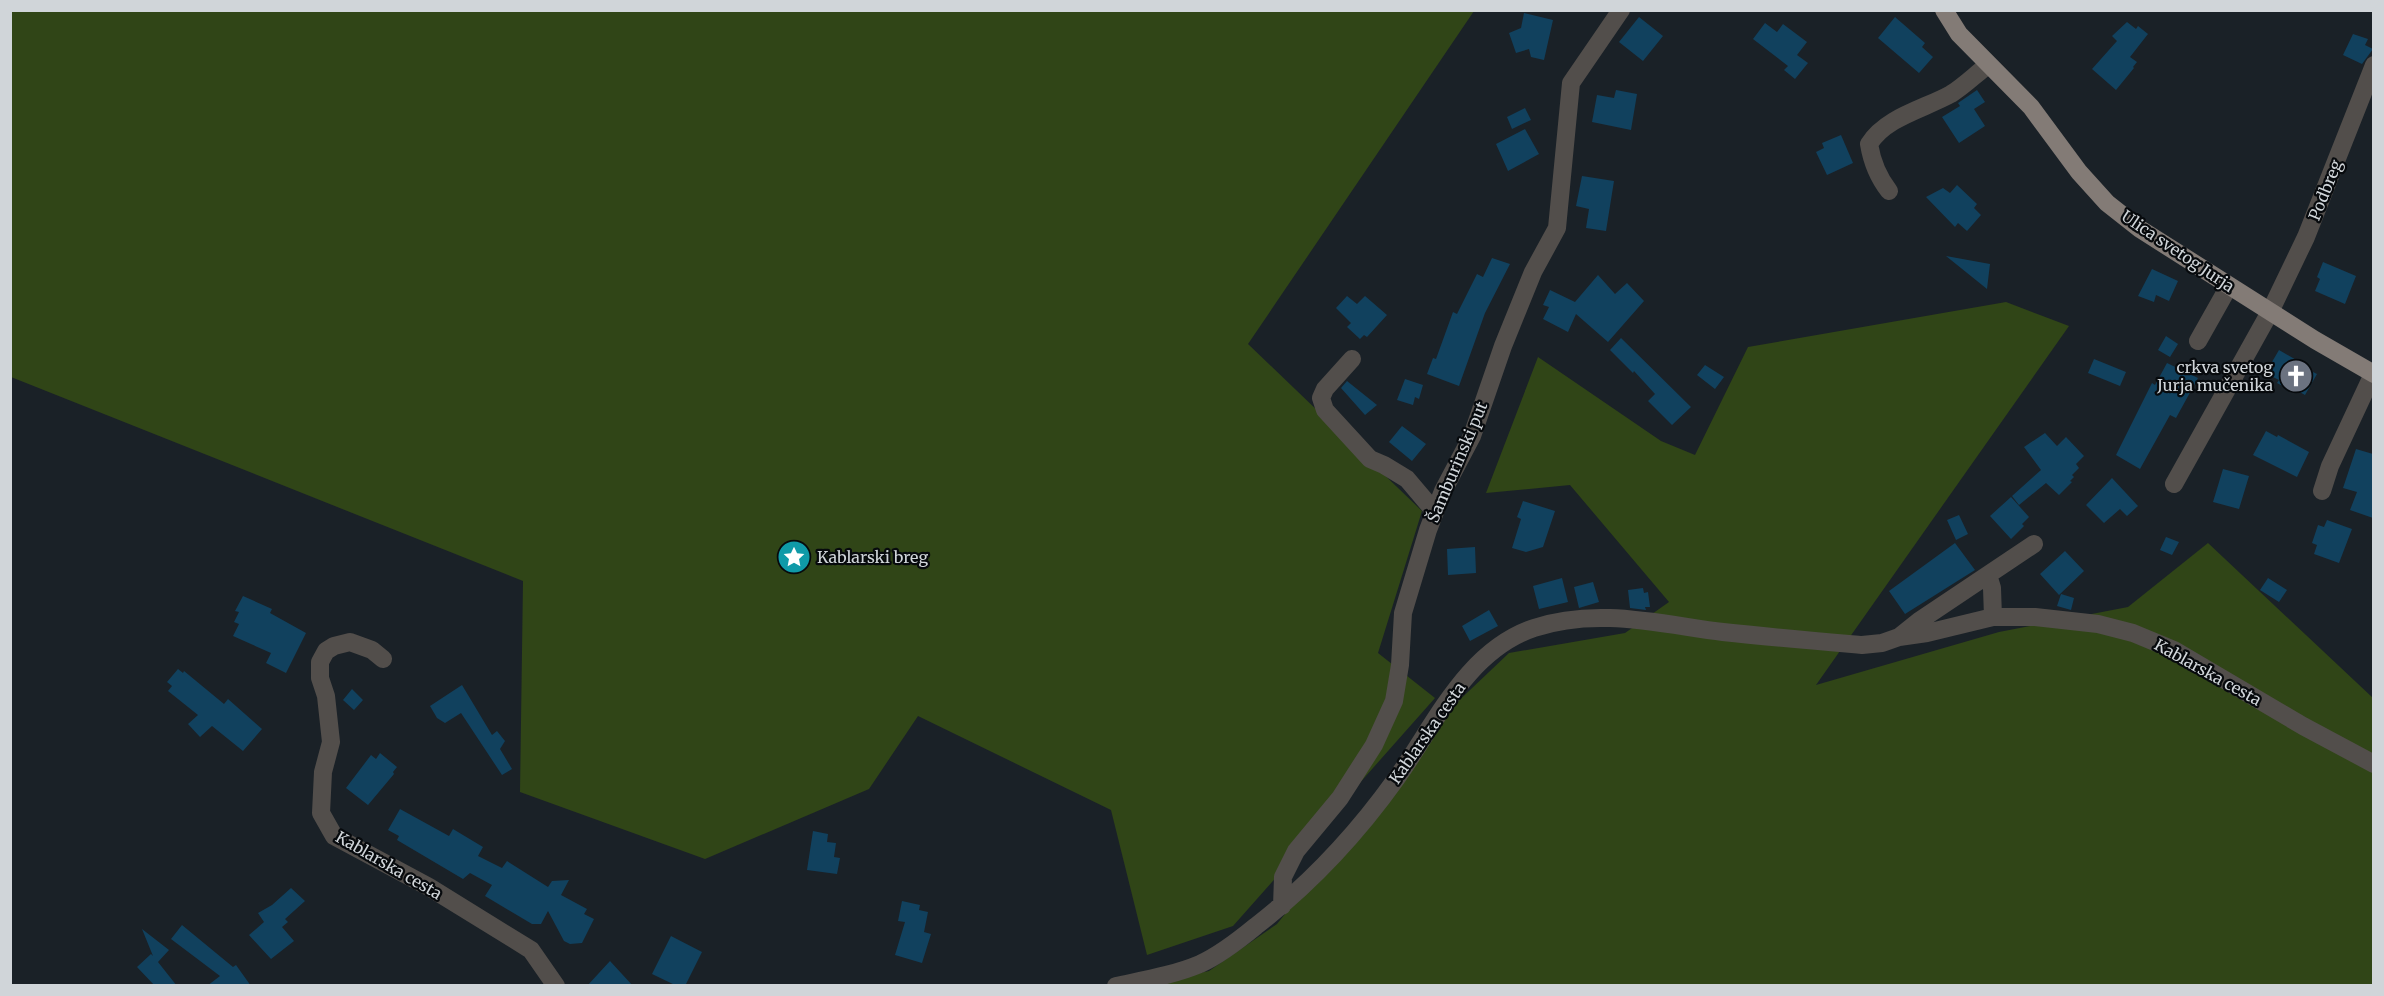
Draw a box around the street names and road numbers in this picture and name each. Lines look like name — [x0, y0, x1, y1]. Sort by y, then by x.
street label: Podbreg — [2304, 156, 2346, 223]
street label: Ulica svetog Jurja — [2118, 206, 2239, 296]
street label: Šamburinski put — [1423, 398, 1492, 525]
street label: Kablarska cesta — [2151, 634, 2265, 710]
street label: Kablarska cesta — [1385, 678, 1470, 788]
street label: Kablarska cesta — [332, 827, 446, 904]

